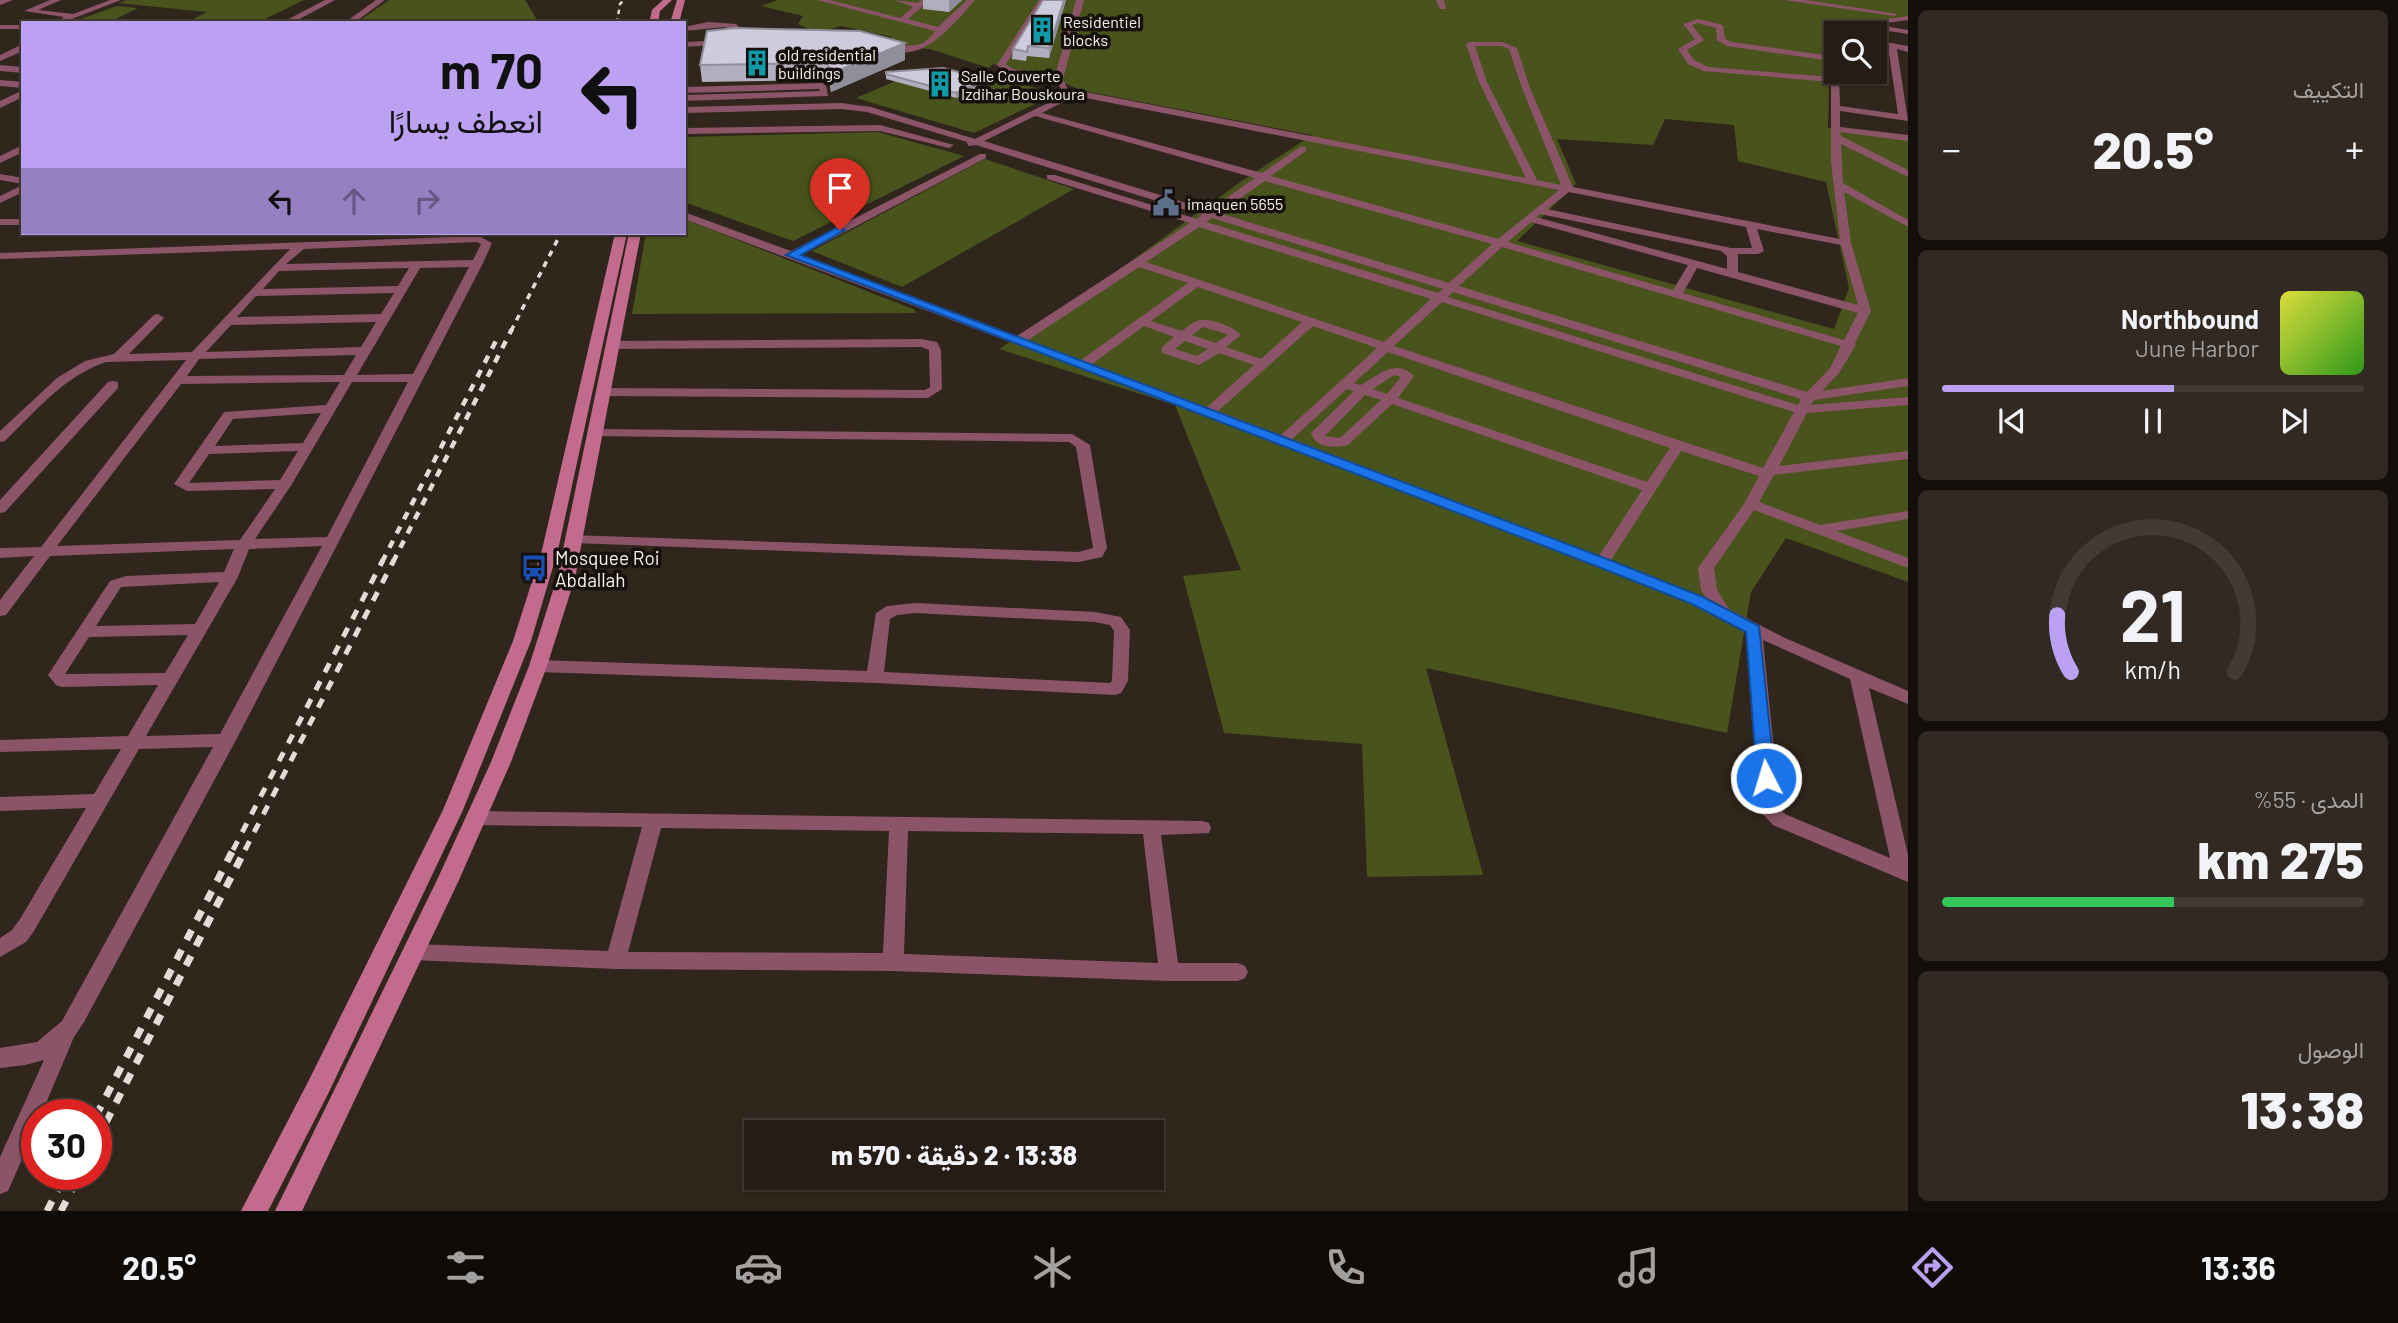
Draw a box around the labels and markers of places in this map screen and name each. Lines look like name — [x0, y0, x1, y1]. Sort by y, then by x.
place label: Residentiel blocks — [1063, 12, 1141, 49]
building icon: Residentiel blocks — [1027, 15, 1057, 45]
place label: old residential buildings — [778, 45, 876, 82]
building icon: old residential buildings — [742, 48, 772, 78]
place label: Salle Couverte Izdihar Bouskoura — [961, 66, 1085, 103]
building icon: Salle Couverte Izdihar Bouskoura — [925, 69, 955, 99]
pin — [810, 158, 870, 230]
public building icon: imaquen 5655 — [1151, 188, 1181, 218]
place label: imaquen 5655 — [1187, 194, 1283, 213]
place label: Mosquee Roi Abdallah — [555, 546, 660, 591]
bus stop icon: Mosquee Roi Abdallah — [519, 553, 549, 583]

